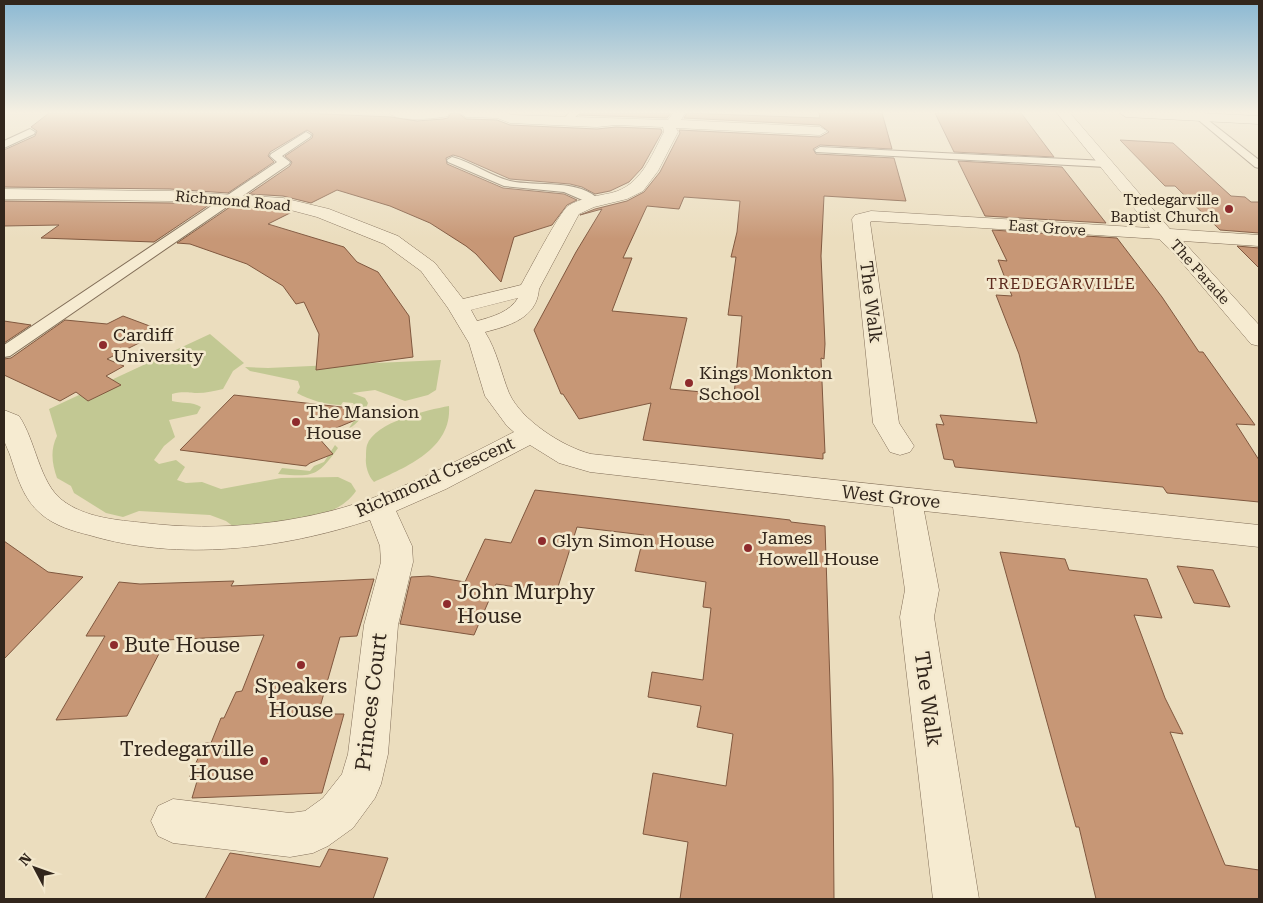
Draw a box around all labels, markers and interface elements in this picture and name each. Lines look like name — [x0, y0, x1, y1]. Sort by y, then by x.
street label: Richmond Road — [174, 187, 292, 215]
place label: Tredegarville Baptist Church — [1110, 191, 1219, 226]
marker: Tredegarville Baptist Church — [1223, 203, 1235, 215]
street label: East Grove — [1008, 216, 1086, 240]
street label: The Parade — [1166, 236, 1234, 308]
street label: The Walk — [856, 260, 887, 344]
district label: TREDEGARVILLE — [986, 274, 1136, 293]
place label: Cardiff University — [113, 324, 204, 366]
marker: Cardiff University — [97, 339, 109, 351]
place label: Kings Monkton School — [699, 362, 833, 404]
marker: Kings Monkton School — [683, 377, 695, 389]
place label: The Mansion House — [306, 401, 420, 443]
marker: The Mansion House — [290, 416, 302, 428]
street label: Richmond Crescent — [352, 432, 518, 521]
street label: West Grove — [841, 481, 942, 512]
place label: James Howell House — [758, 527, 879, 569]
place label: Glyn Simon House — [552, 530, 714, 551]
marker: Glyn Simon House — [536, 535, 548, 547]
marker: James Howell House — [742, 542, 754, 554]
place label: John Murphy House — [457, 580, 596, 628]
marker: John Murphy House — [441, 598, 453, 610]
street label: Princes Court — [351, 631, 391, 772]
place label: Bute House — [124, 633, 240, 657]
marker: Bute House — [108, 639, 120, 651]
street label: The Walk — [909, 650, 947, 748]
marker: Speakers House — [295, 659, 307, 671]
place label: Speakers House — [255, 674, 347, 722]
place label: Tredegarville House — [120, 737, 254, 785]
marker: Tredegarville House — [258, 755, 270, 767]
north arrow — [10, 843, 60, 893]
text: N — [16, 850, 35, 869]

